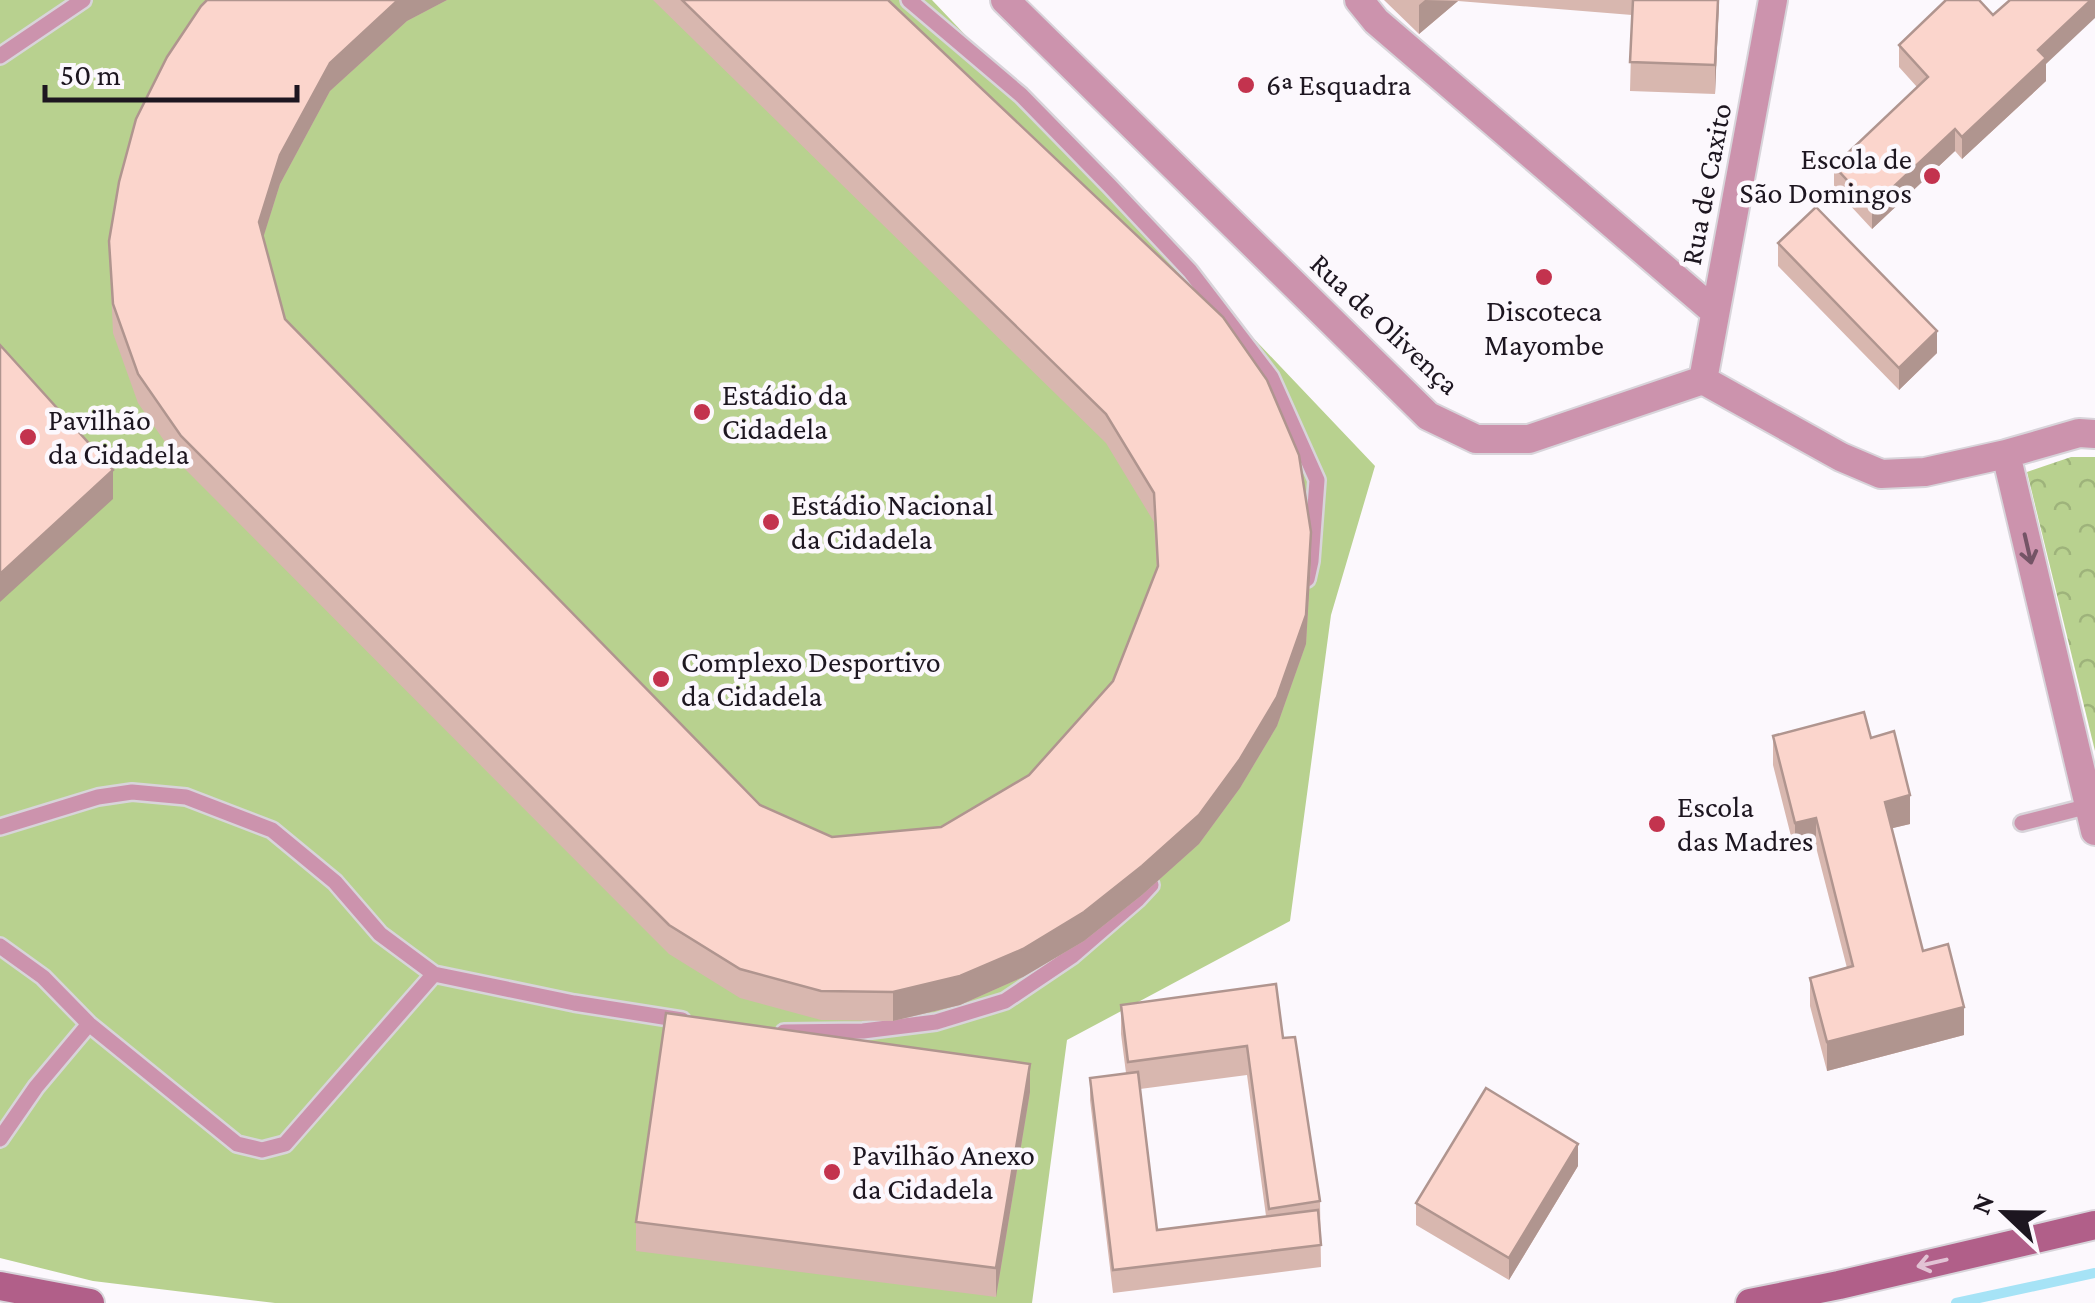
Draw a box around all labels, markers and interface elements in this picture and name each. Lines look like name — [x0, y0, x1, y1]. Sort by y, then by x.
scale bar — [45, 40, 298, 102]
text: 50 m — [60, 58, 121, 91]
place label: 6ª Esquadra — [1266, 68, 1412, 102]
marker: 6ª Esquadra — [1235, 74, 1257, 96]
street label: Rua de Caxito — [1674, 100, 1737, 268]
place label: Escola de São Domingos — [1740, 142, 1912, 210]
marker: Escola de São Domingos — [1921, 165, 1943, 187]
street label: Rua de Olivença — [1303, 246, 1467, 402]
marker: Discoteca Mayombe — [1533, 266, 1555, 288]
place label: Discoteca Mayombe — [1484, 294, 1604, 362]
place label: Estádio da Cidadela — [722, 378, 848, 445]
marker: Estádio da Cidadela — [691, 401, 713, 423]
place label: Pavilhão da Cidadela — [48, 403, 189, 470]
marker: Pavilhão da Cidadela — [17, 426, 39, 448]
place label: Estádio Nacional da Cidadela — [791, 488, 994, 555]
marker: Estádio Nacional da Cidadela — [760, 511, 782, 533]
one-way arrow — [2020, 532, 2038, 564]
place label: Complexo Desportivo da Cidadela — [681, 645, 941, 712]
marker: Complexo Desportivo da Cidadela — [650, 668, 672, 690]
place label: Escola das Madres — [1677, 790, 1814, 857]
marker: Escola das Madres — [1646, 813, 1668, 835]
place label: Pavilhão Anexo da Cidadela — [852, 1138, 1035, 1205]
marker: Pavilhão Anexo da Cidadela — [821, 1161, 843, 1183]
north arrow — [1955, 1163, 2055, 1263]
text: N — [1964, 1189, 2000, 1218]
one-way arrow — [1917, 1255, 1949, 1273]

